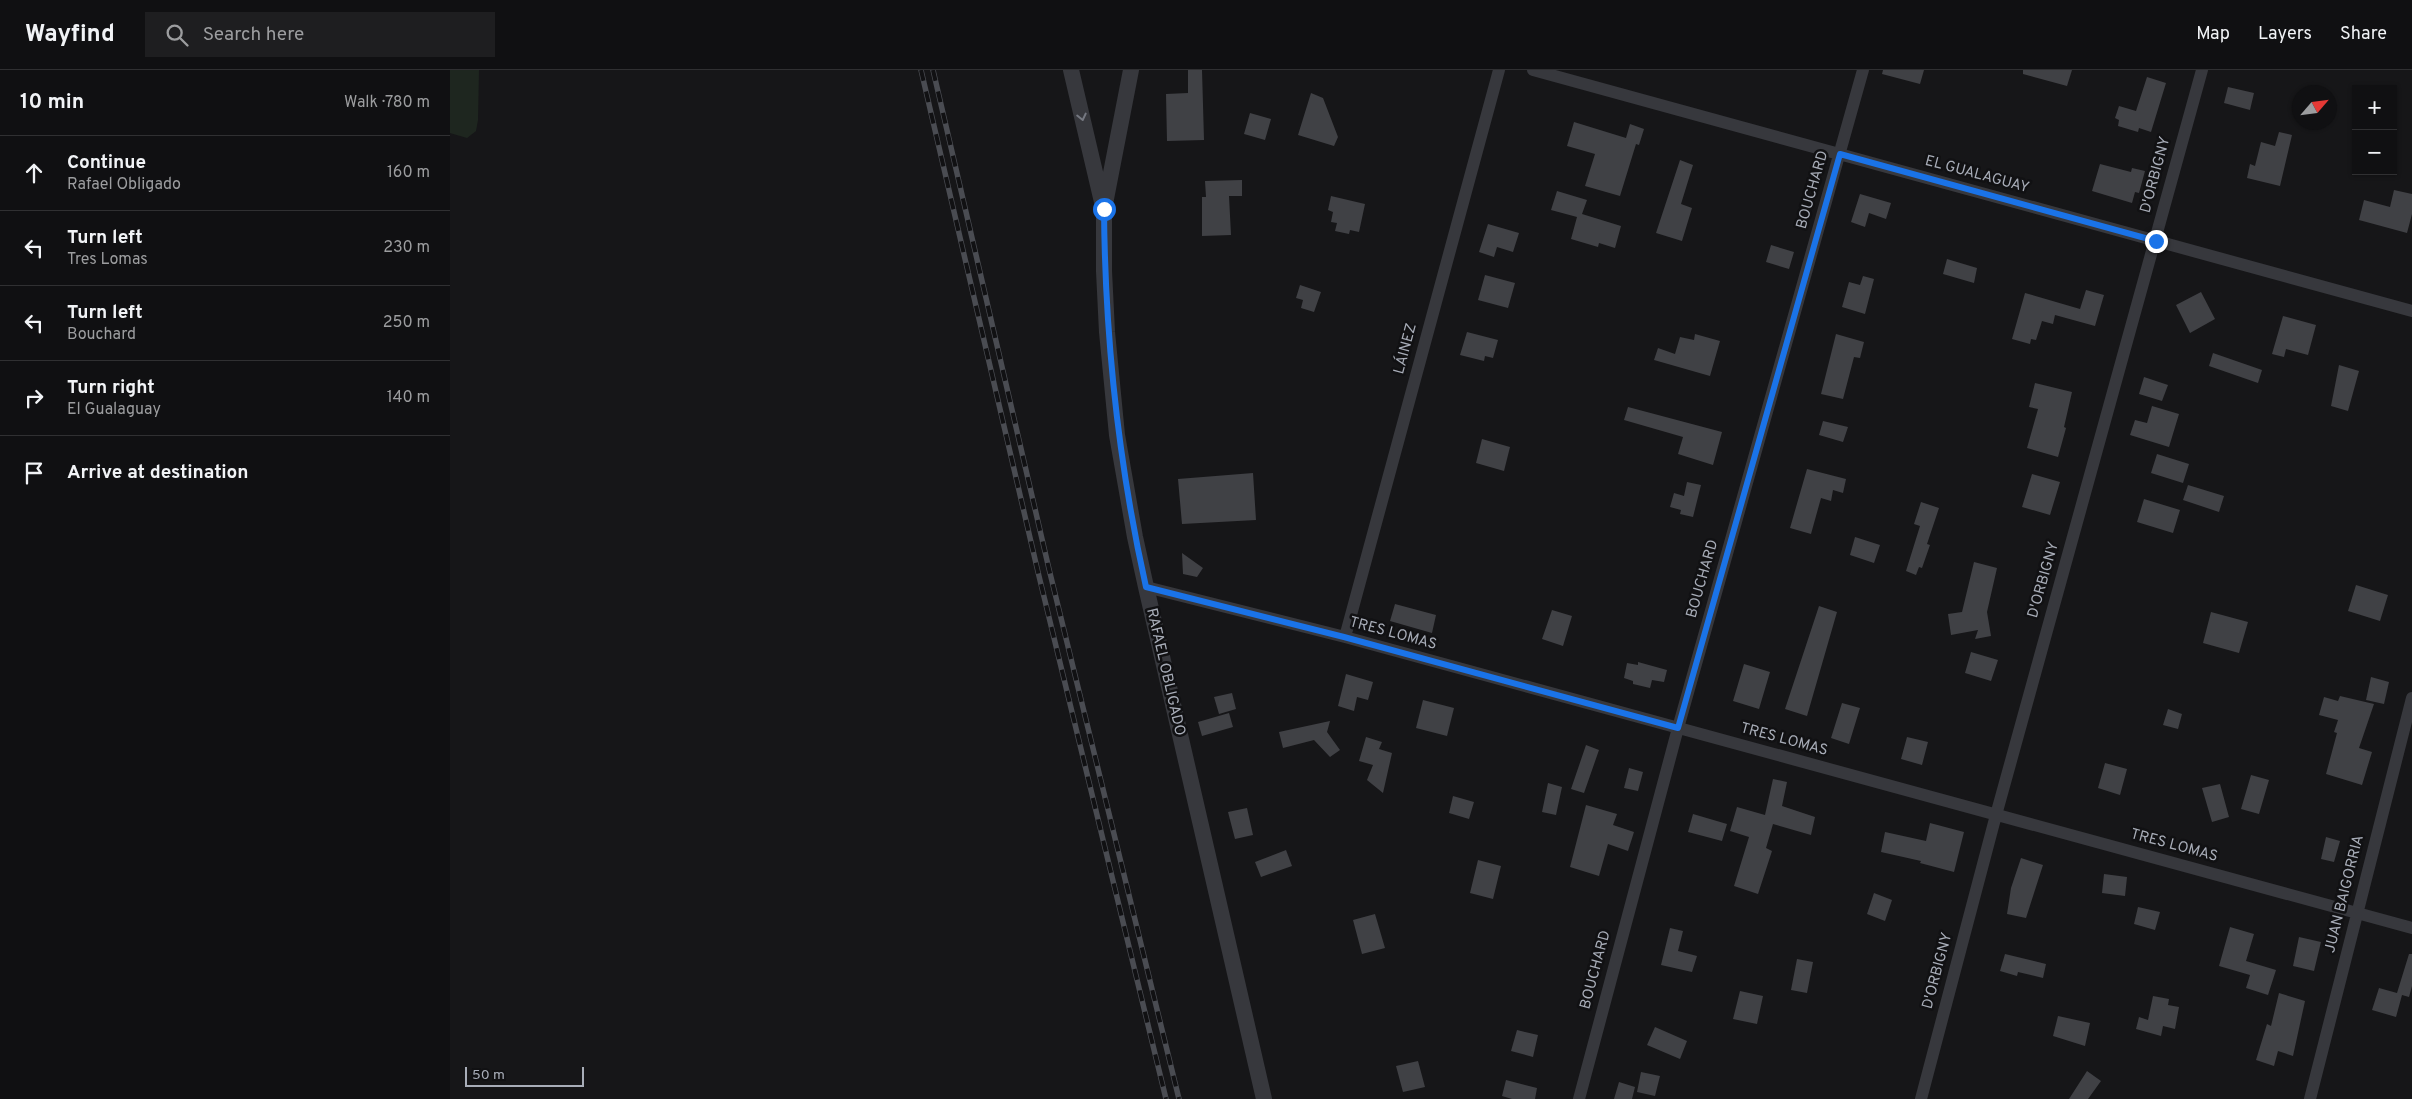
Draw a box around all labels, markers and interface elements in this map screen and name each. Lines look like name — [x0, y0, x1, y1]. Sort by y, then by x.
search box — [145, 12, 495, 57]
text: Wayfind — [25, 20, 115, 50]
icon: search — [163, 21, 191, 49]
text: Search here — [203, 23, 304, 47]
text: Map — [2196, 23, 2230, 46]
text: Layers — [2258, 23, 2312, 46]
text: Share — [2340, 23, 2387, 46]
north arrow — [2292, 85, 2337, 130]
map controls — [2352, 85, 2397, 175]
button: + — [2352, 85, 2397, 130]
text: 10 min — [20, 89, 84, 116]
text: Walk · 780 m — [344, 93, 430, 113]
one-way arrow — [1076, 113, 1087, 122]
button: − — [2352, 130, 2397, 175]
street label: D'ORBIGNY — [2137, 134, 2175, 215]
street label: BOUCHARD — [1793, 148, 1833, 232]
text: Continue — [67, 151, 146, 175]
street label: EL GUALAGUAY — [1923, 152, 2032, 198]
icon: ahead — [20, 159, 48, 187]
text: 160 m — [387, 163, 430, 183]
text: Rafael Obligado — [67, 175, 181, 195]
route start — [1093, 198, 1116, 221]
text: Turn left — [67, 226, 143, 250]
route end — [2145, 230, 2168, 253]
icon: left — [20, 234, 48, 262]
text: 230 m — [383, 238, 430, 258]
text: Tres Lomas — [67, 250, 148, 270]
text: Turn left — [67, 301, 143, 325]
icon: left — [20, 309, 48, 337]
text: 250 m — [383, 313, 430, 333]
street label: LÁINEZ — [1389, 321, 1422, 377]
text: Bouchard — [67, 325, 136, 345]
text: Turn right — [67, 376, 155, 400]
icon: right — [20, 384, 48, 412]
text: 140 m — [387, 388, 430, 408]
text: El Gualaguay — [67, 400, 161, 420]
icon: arrive — [20, 459, 48, 487]
text: Arrive at destination — [67, 461, 248, 485]
street label: BOUCHARD — [1683, 537, 1723, 621]
street label: D'ORBIGNY — [2024, 539, 2064, 620]
street label: RAFAEL OBLIGADO — [1141, 606, 1189, 738]
street label: TRES LOMAS — [1347, 613, 1439, 655]
street label: TRES LOMAS — [1738, 719, 1830, 761]
street label: TRES LOMAS — [2128, 825, 2220, 867]
street label: JUAN BAIGORRIA — [2321, 833, 2369, 955]
street label: BOUCHARD — [1576, 928, 1616, 1012]
street label: D'ORBIGNY — [1919, 930, 1957, 1011]
scale bar — [465, 1064, 584, 1087]
text: 50 m — [472, 1067, 505, 1084]

